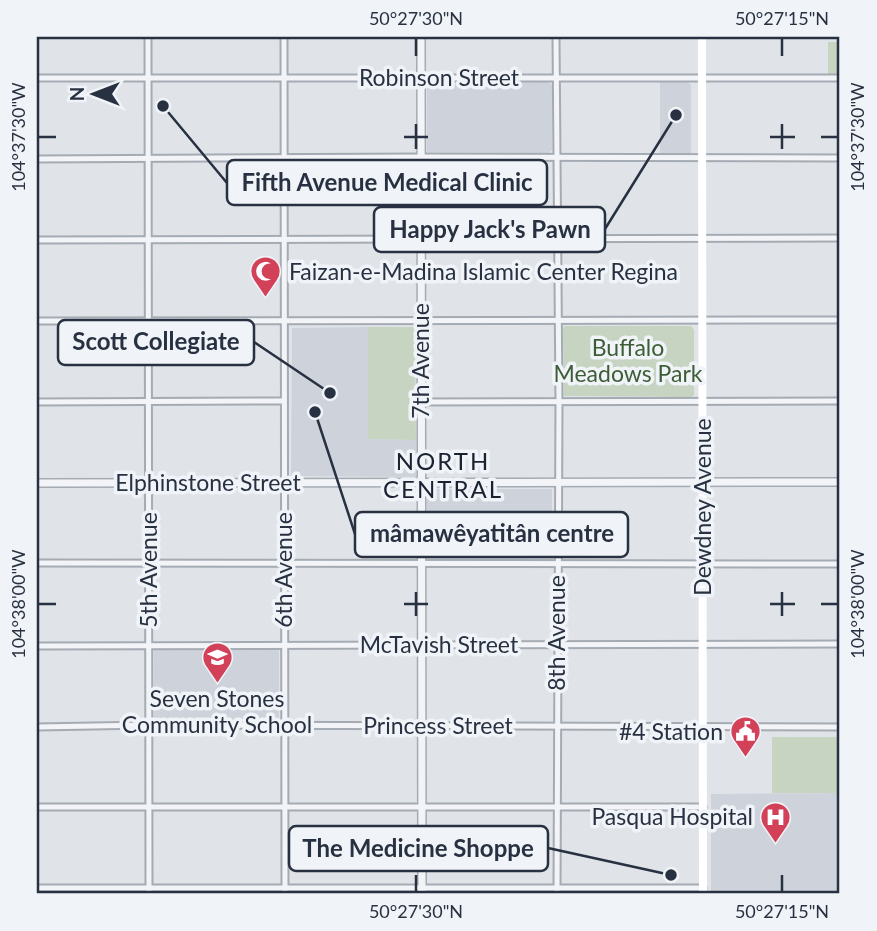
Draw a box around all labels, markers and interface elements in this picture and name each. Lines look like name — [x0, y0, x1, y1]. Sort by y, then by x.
text: 50°27'30"N — [369, 7, 463, 29]
text: 50°27'15"N — [735, 7, 829, 29]
north arrow — [60, 60, 130, 130]
street label: Robinson Street — [359, 63, 520, 91]
text: 104°37'30"W — [7, 82, 29, 192]
text: 104°37'30"W — [846, 82, 868, 192]
text: N — [65, 87, 88, 101]
callout: Fifth Avenue Medical Clinic — [227, 160, 547, 205]
text: Fifth Avenue Medical Clinic — [241, 167, 533, 196]
callout: Happy Jack's Pawn — [374, 207, 605, 252]
text: Happy Jack's Pawn — [389, 214, 591, 243]
mosque icon: Faizan-e-Madina Islamic Center Regina — [249, 255, 283, 299]
place label: Faizan-e-Madina Islamic Center Regina — [289, 257, 678, 285]
street label: 7th Avenue — [406, 303, 434, 419]
callout: Scott Collegiate — [58, 320, 254, 365]
text: Scott Collegiate — [72, 326, 240, 355]
park label: Buffalo Meadows Park — [553, 333, 703, 387]
street label: Dewdney Avenue — [688, 418, 716, 596]
district label: NORTH CENTRAL — [383, 446, 503, 503]
street label: Elphinstone Street — [115, 468, 301, 496]
street label: 5th Avenue — [134, 512, 162, 628]
street label: 6th Avenue — [269, 512, 297, 628]
callout: mâmawêyatitân centre — [355, 512, 628, 557]
text: mâmawêyatitân centre — [370, 518, 614, 547]
text: 104°38'00"W — [7, 549, 29, 659]
text: 104°38'00"W — [846, 549, 868, 659]
street label: 8th Avenue — [542, 575, 570, 691]
street label: McTavish Street — [360, 630, 519, 658]
school or university icon: Seven Stones Community School — [200, 641, 234, 685]
place label: Seven Stones Community School — [122, 684, 312, 738]
street label: Princess Street — [363, 711, 514, 739]
public building icon: #4 Station — [729, 715, 763, 759]
place label: #4 Station — [619, 717, 723, 745]
hospital icon: Pasqua Hospital — [759, 800, 793, 844]
place label: Pasqua Hospital — [591, 802, 753, 830]
callout: The Medicine Shoppe — [289, 826, 548, 871]
text: The Medicine Shoppe — [302, 833, 534, 862]
text: 50°27'30"N — [369, 900, 463, 922]
text: 50°27'15"N — [735, 900, 829, 922]

